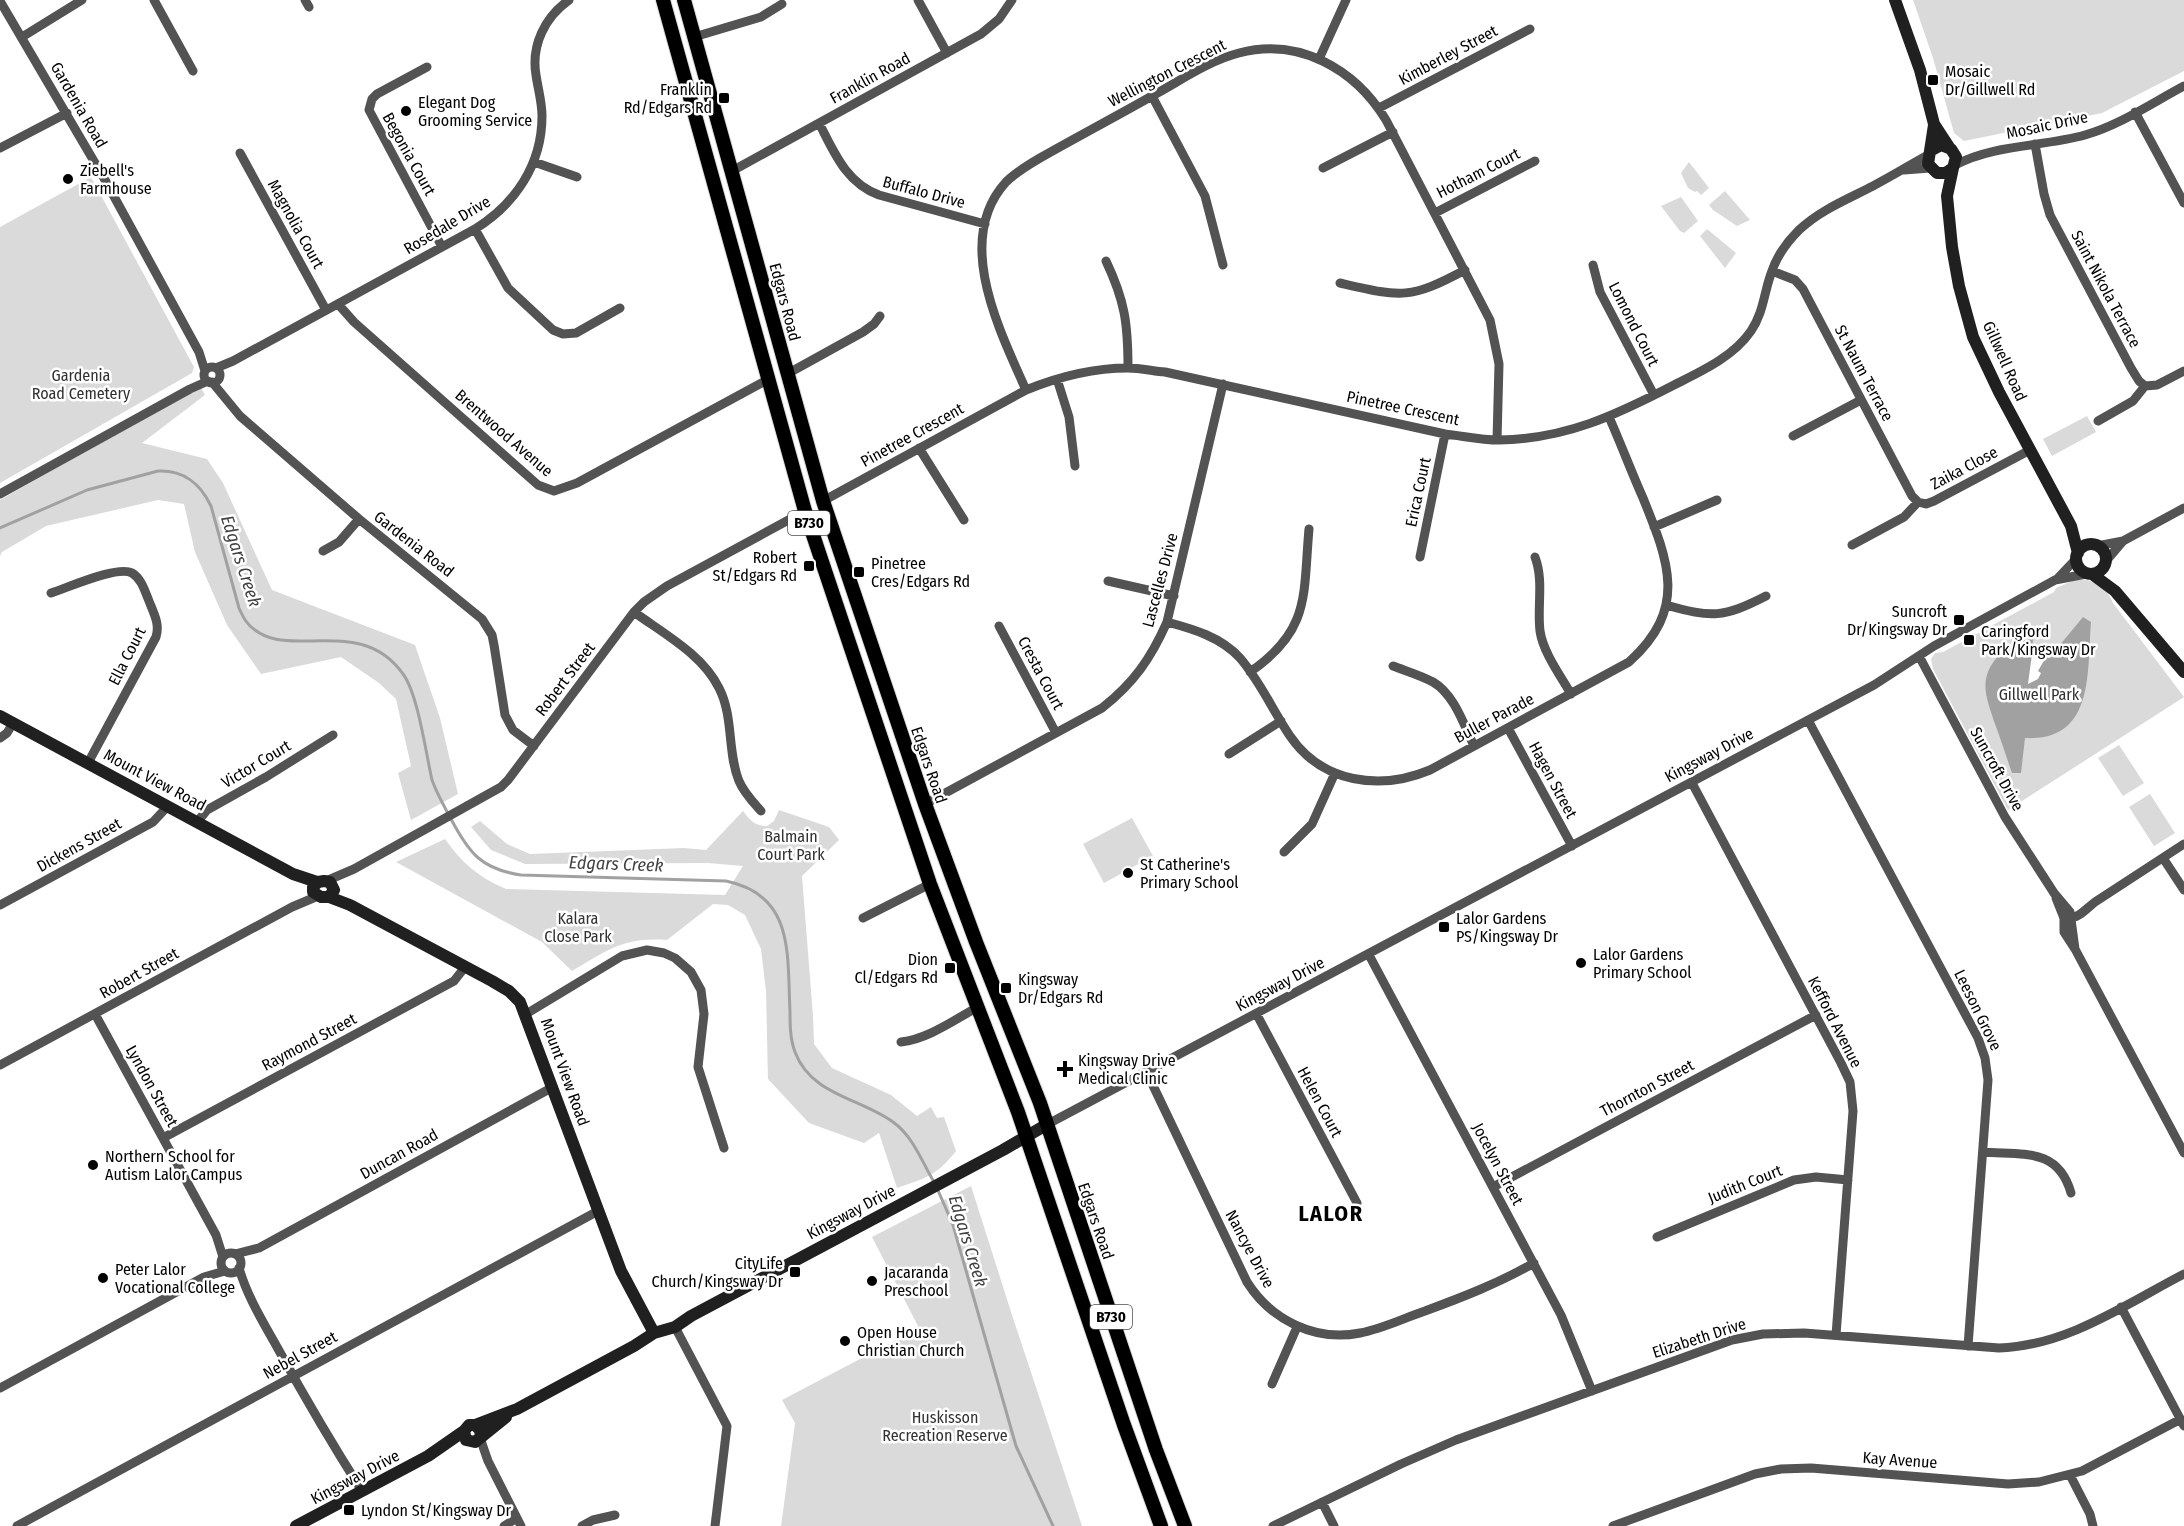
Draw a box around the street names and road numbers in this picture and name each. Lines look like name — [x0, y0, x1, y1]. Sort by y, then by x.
street label: Kimberley Street — [1395, 21, 1501, 89]
street label: Wellington Crescent — [1105, 35, 1230, 111]
street label: Franklin Road — [827, 48, 913, 108]
street label: Gardenia Road — [47, 59, 111, 151]
street label: Mosaic Drive — [2004, 107, 2090, 143]
street label: Begonia Court — [378, 109, 440, 199]
street label: Hotham Court — [1433, 144, 1524, 202]
street label: Buffalo Drive — [881, 172, 967, 212]
street label: Magnolia Court — [264, 176, 329, 272]
street label: Rosedale Drive — [400, 192, 494, 258]
street label: Saint Nikola Terrace — [2067, 227, 2145, 351]
street label: Edgars Road — [765, 261, 805, 343]
street label: Lomond Court — [1605, 279, 1664, 370]
street label: Gillwell Road — [1979, 318, 2031, 404]
street label: St Naum Terrace — [1831, 322, 1897, 424]
street label: Brentwood Avenue — [451, 385, 557, 481]
street label: Pinetree Crescent — [1345, 387, 1462, 429]
street label: Pinetree Crescent — [857, 399, 967, 471]
street label: Zaika Close — [1927, 442, 2001, 494]
street label: Erica Court — [1401, 455, 1435, 529]
street label: Gardenia Road — [370, 507, 458, 581]
road number: B730 — [788, 511, 830, 535]
street label: Lascelles Drive — [1138, 531, 1182, 629]
street label: Ella Court — [104, 623, 150, 688]
street label: Cresta Court — [1014, 633, 1069, 713]
street label: Robert Street — [531, 638, 599, 720]
street label: Buller Parade — [1451, 689, 1537, 747]
street label: Edgars Road — [907, 724, 951, 806]
street label: Kingsway Drive — [1661, 724, 1757, 786]
street label: Suncroft Drive — [1966, 724, 2028, 814]
street label: Victor Court — [218, 736, 295, 792]
street label: Hagen Street — [1525, 738, 1581, 822]
street label: Mount View Road — [101, 745, 209, 815]
street label: Dickens Street — [33, 814, 125, 876]
street label: Robert Street — [96, 943, 182, 1002]
street label: Kingsway Drive — [1232, 953, 1328, 1015]
street label: Leeson Grove — [1950, 966, 2006, 1054]
street label: Kefford Avenue — [1804, 973, 1866, 1071]
street label: Raymond Street — [259, 1009, 360, 1075]
street label: Mount View Road — [537, 1016, 593, 1128]
street label: Lyndon Street — [122, 1042, 183, 1131]
street label: Thornton Street — [1597, 1055, 1698, 1121]
street label: Helen Court — [1293, 1063, 1347, 1141]
street label: Jocelyn Street — [1468, 1120, 1528, 1209]
street label: Duncan Road — [357, 1125, 441, 1183]
street label: Judith Court — [1705, 1160, 1786, 1207]
street label: Edgars Road — [1074, 1180, 1118, 1262]
street label: Kingsway Drive — [803, 1181, 899, 1243]
street label: Nancye Drive — [1222, 1207, 1278, 1291]
road number: B730 — [1090, 1305, 1132, 1329]
street label: Elizabeth Drive — [1650, 1314, 1748, 1362]
street label: Nebel Street — [260, 1327, 341, 1383]
street label: Kingsway Drive — [307, 1446, 403, 1508]
street label: Kay Avenue — [1862, 1448, 1938, 1472]

